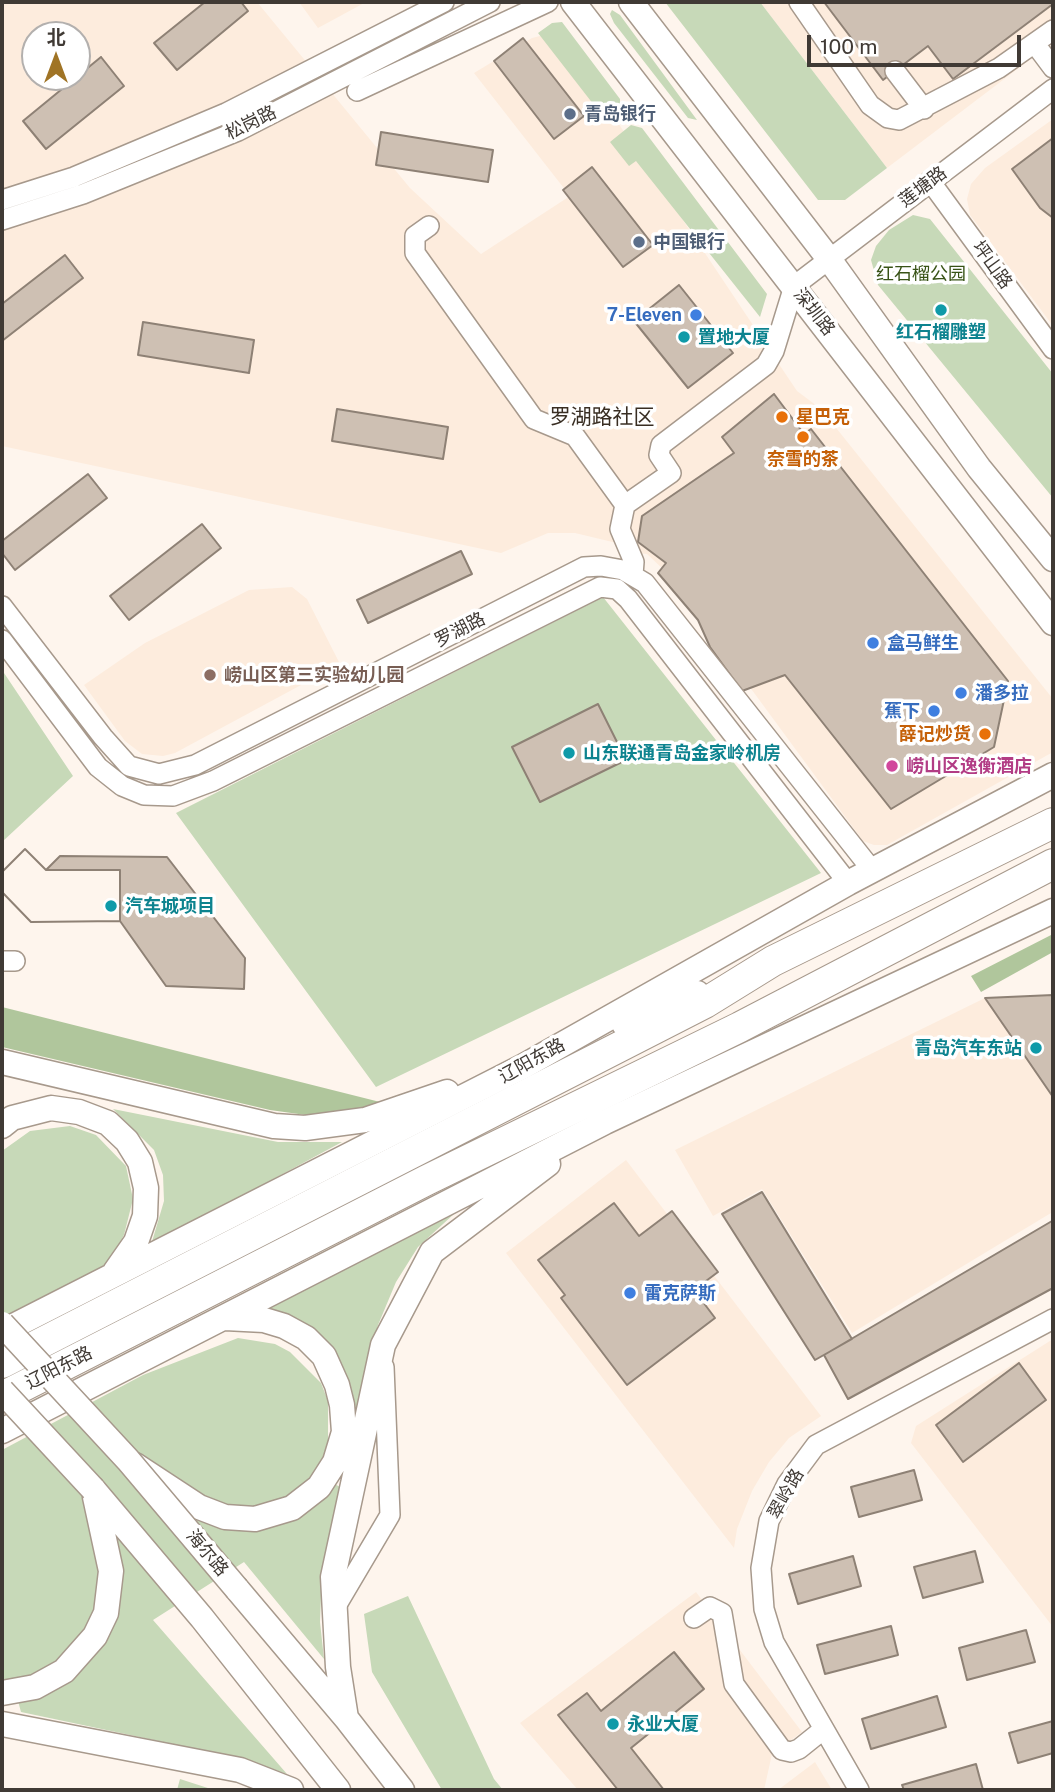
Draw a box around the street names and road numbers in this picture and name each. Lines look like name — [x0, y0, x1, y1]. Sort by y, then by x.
street label: 松岗路 — [222, 101, 280, 145]
street label: 莲塘路 — [895, 162, 951, 212]
street label: 坪山路 — [967, 237, 1017, 293]
street label: 深圳路 — [789, 284, 839, 340]
street label: 罗湖路 — [431, 608, 489, 652]
street label: 辽阳东路 — [495, 1034, 569, 1088]
street label: 辽阳东路 — [22, 1342, 96, 1394]
street label: 翠岭路 — [763, 1465, 809, 1523]
street label: 海尔路 — [181, 1525, 233, 1581]

